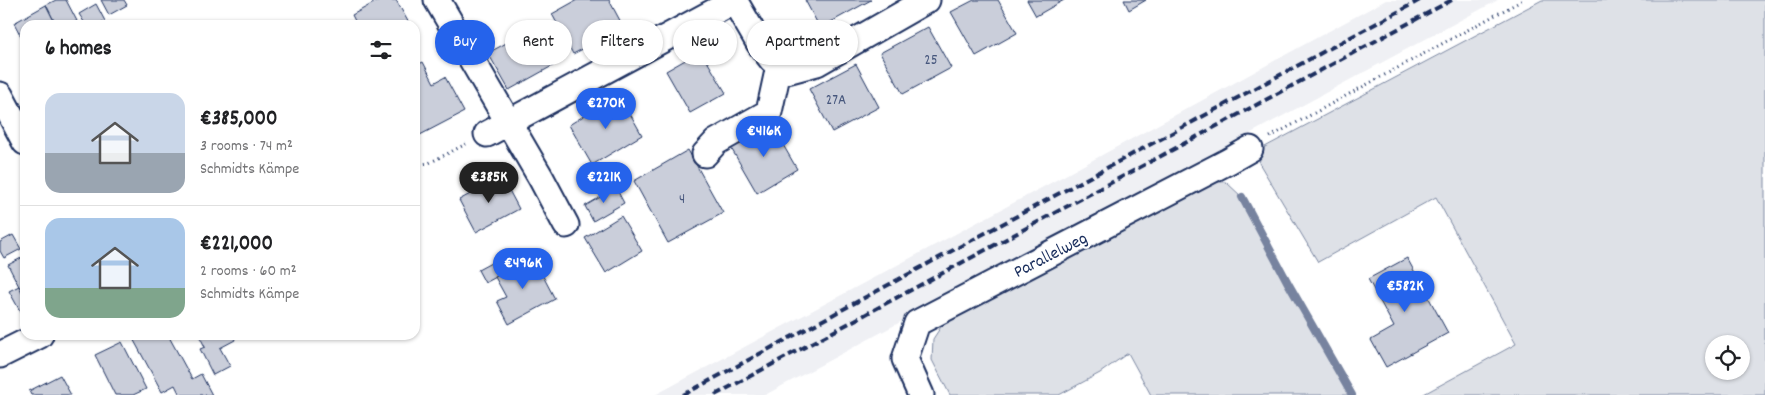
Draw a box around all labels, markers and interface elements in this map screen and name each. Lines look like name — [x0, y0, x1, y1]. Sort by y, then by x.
chip: Buy — [435, 20, 495, 65]
chip: Rent — [505, 20, 572, 65]
chip: Filters — [582, 20, 663, 65]
chip: New — [673, 20, 737, 65]
chip: Apartment — [747, 20, 858, 65]
text: 6 homes — [45, 35, 112, 65]
icon: filters — [367, 36, 395, 64]
house number: 25 — [924, 50, 938, 72]
pin: €270K — [571, 88, 641, 130]
house number: 27A — [826, 90, 846, 112]
text: €270K — [587, 92, 625, 115]
text: €385,000 — [200, 105, 278, 135]
icon: home — [85, 113, 145, 173]
pin: €416K — [729, 116, 799, 158]
text: €416K — [747, 120, 781, 143]
text: 3 rooms · 74 m² — [200, 135, 293, 158]
text: Schmidts Kämpe — [200, 158, 299, 181]
pin: €385K — [454, 162, 524, 204]
pin: €221K — [569, 162, 639, 204]
text: €385K — [470, 166, 508, 189]
text: €221K — [587, 166, 621, 189]
house number: 4 — [679, 189, 685, 211]
street label: Parallelweg — [1010, 227, 1093, 286]
text: €221,000 — [200, 230, 273, 260]
icon: home — [85, 238, 145, 298]
pin: €496K — [488, 248, 558, 290]
text: €496K — [504, 252, 542, 275]
text: 2 rooms · 60 m² — [200, 260, 297, 283]
pin: €582K — [1370, 270, 1440, 313]
text: €582K — [1386, 275, 1424, 298]
text: Schmidts Kämpe — [200, 283, 299, 306]
map controls — [1705, 335, 1750, 380]
button: locate — [1705, 335, 1750, 380]

